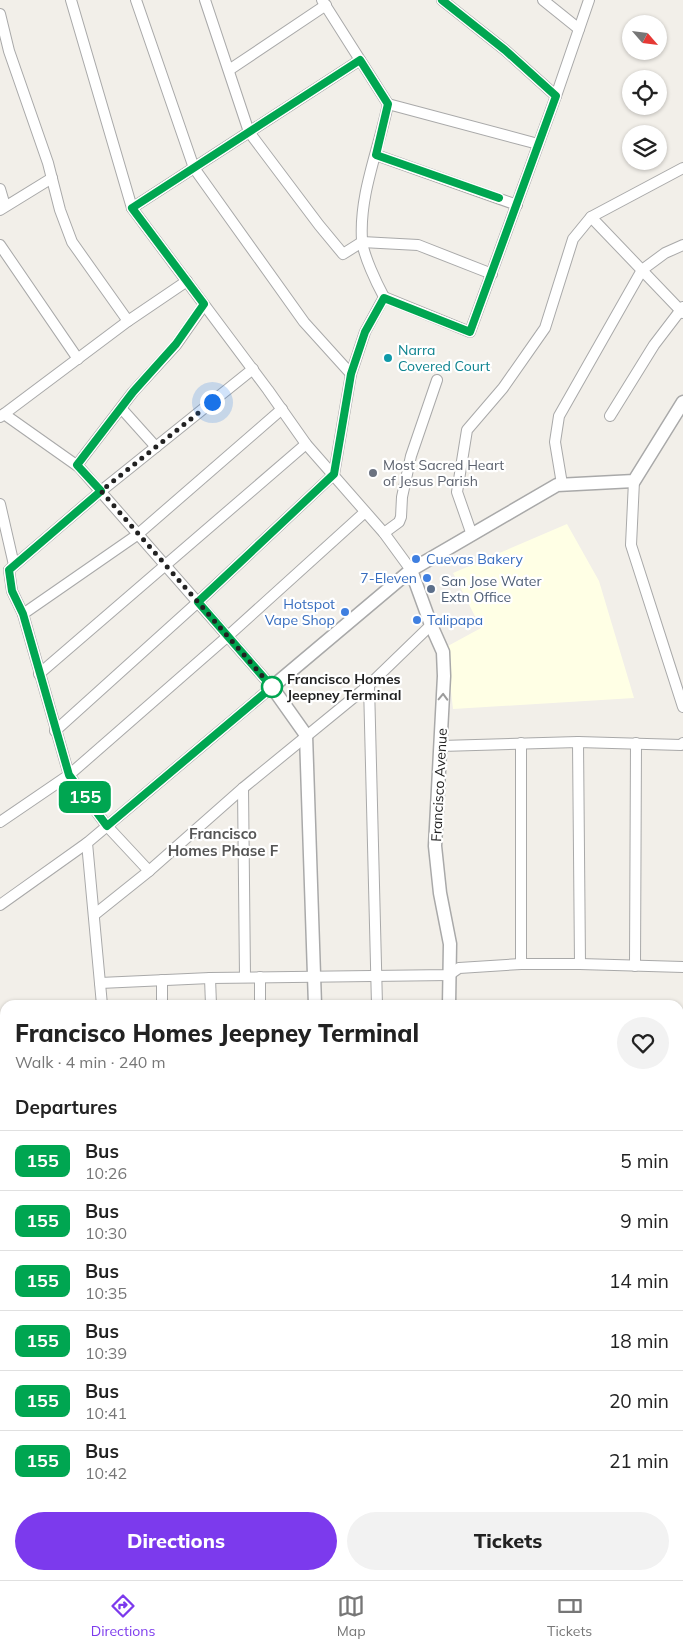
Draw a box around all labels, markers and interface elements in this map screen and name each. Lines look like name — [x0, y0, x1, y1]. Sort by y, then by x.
north arrow — [622, 15, 668, 60]
map controls — [622, 15, 667, 170]
button: locate — [622, 70, 667, 115]
button: layers — [622, 125, 667, 170]
place label: Narra Covered Court — [398, 341, 490, 375]
marker: Narra Covered Court — [382, 352, 394, 364]
your location — [200, 390, 225, 415]
place label: Most Sacred Heart of Jesus Parish — [383, 456, 504, 490]
marker: Most Sacred Heart of Jesus Parish — [367, 467, 379, 479]
place label: Cuevas Bakery — [426, 550, 523, 568]
marker: Cuevas Bakery — [410, 553, 422, 565]
place label: 7-Eleven — [360, 569, 417, 587]
marker: 7-Eleven — [421, 572, 433, 584]
place label: San Jose Water Extn Office — [441, 572, 542, 606]
marker: San Jose Water Extn Office — [425, 583, 437, 595]
place label: Hotspot Vape Shop — [265, 595, 335, 629]
marker: Hotspot Vape Shop — [339, 606, 351, 618]
place label: Talipapa — [427, 611, 483, 629]
marker: Talipapa — [411, 614, 423, 626]
place label: Francisco Homes Jeepney Terminal — [287, 670, 401, 704]
marker: Francisco Homes Jeepney Terminal — [261, 676, 283, 698]
one-way arrow — [437, 693, 448, 701]
street label: Francisco Avenue — [427, 728, 451, 842]
line badge: 155 — [56, 781, 114, 813]
text: 155 — [69, 785, 101, 808]
district label: Francisco Homes Phase F — [168, 824, 279, 860]
button: heart — [617, 1017, 669, 1069]
text: Francisco Homes Jeepney Terminal — [15, 1018, 419, 1048]
text: Walk · 4 min · 240 m — [15, 1052, 166, 1072]
text: Departures — [15, 1095, 117, 1119]
text: Bus — [85, 1139, 119, 1163]
text: 155 — [26, 1149, 59, 1172]
text: 5 min — [620, 1149, 669, 1173]
text: 10:26 — [85, 1163, 127, 1183]
text: Bus — [85, 1199, 119, 1223]
text: 155 — [26, 1209, 59, 1232]
text: 9 min — [620, 1209, 669, 1233]
text: 10:30 — [85, 1223, 127, 1243]
text: Bus — [85, 1259, 119, 1283]
text: 155 — [26, 1269, 59, 1292]
text: 14 min — [609, 1269, 669, 1293]
text: 10:35 — [85, 1283, 127, 1303]
text: Bus — [85, 1319, 119, 1343]
text: 155 — [26, 1329, 59, 1352]
text: 18 min — [609, 1329, 669, 1353]
text: 10:39 — [85, 1343, 127, 1363]
text: Bus — [85, 1379, 119, 1403]
text: 155 — [26, 1389, 59, 1412]
text: 20 min — [609, 1389, 669, 1413]
text: 10:41 — [85, 1403, 127, 1423]
text: Bus — [85, 1439, 119, 1463]
text: 155 — [26, 1449, 59, 1472]
text: 21 min — [609, 1449, 669, 1473]
text: 10:42 — [85, 1463, 127, 1483]
button: Directions — [15, 1512, 337, 1570]
button: Tickets — [347, 1512, 669, 1570]
tab: Directions — [91, 1592, 155, 1640]
tab: Map — [337, 1592, 366, 1640]
tab: Tickets — [547, 1592, 592, 1640]

